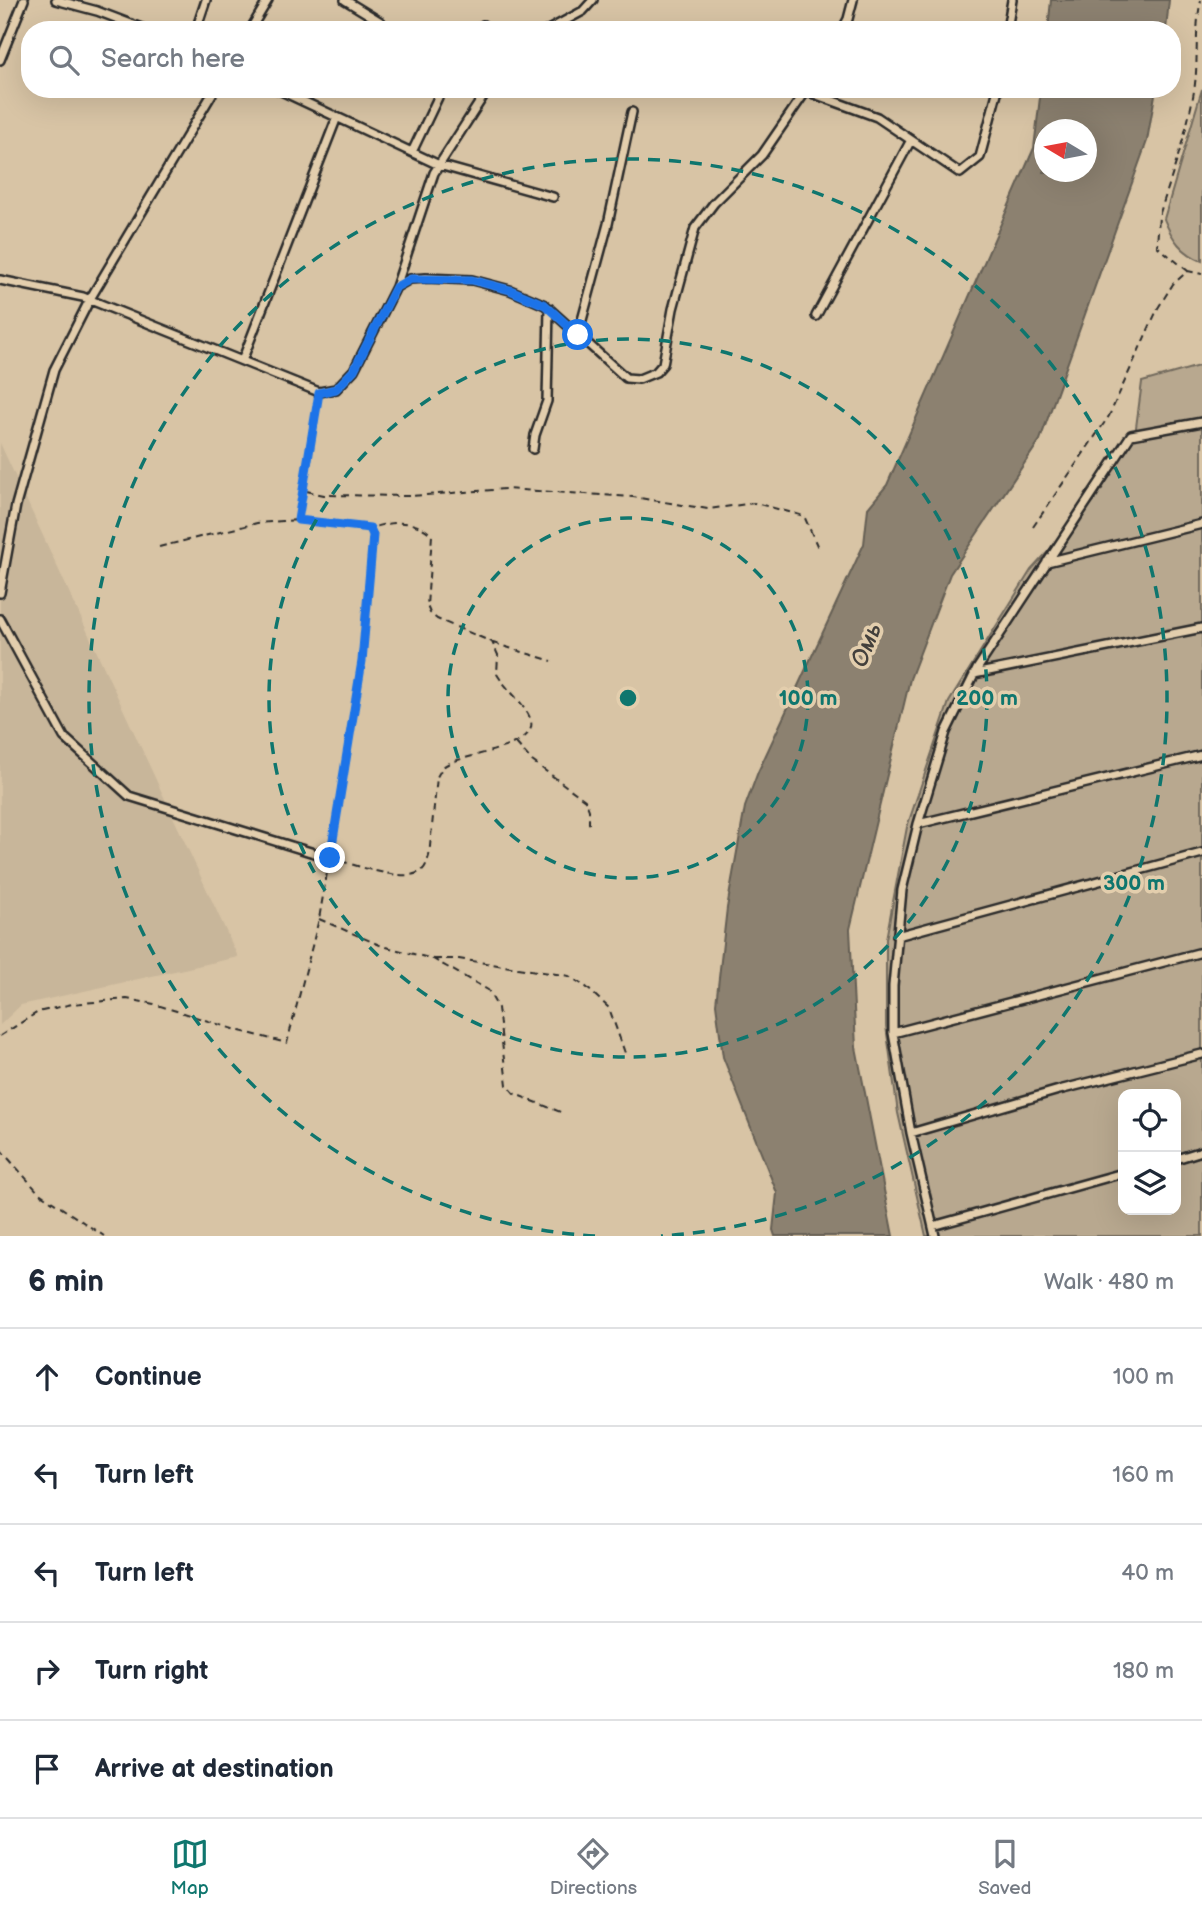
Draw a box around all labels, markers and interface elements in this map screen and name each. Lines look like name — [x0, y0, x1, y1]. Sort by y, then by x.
search box — [21, 21, 1181, 98]
icon: search — [45, 41, 83, 79]
text: Search here — [101, 44, 245, 75]
north arrow — [1034, 119, 1097, 182]
route start — [562, 319, 593, 350]
water label: Омь — [845, 619, 888, 671]
centre of rings — [616, 686, 640, 710]
text: 100 m — [779, 686, 837, 711]
text: 200 m — [956, 686, 1018, 711]
route end — [314, 842, 345, 873]
text: 300 m — [1103, 871, 1165, 896]
map controls — [1118, 1089, 1181, 1215]
button: locate — [1118, 1089, 1181, 1152]
button: layers — [1118, 1152, 1181, 1215]
text: 6 min — [28, 1264, 104, 1300]
text: Walk · 480 m — [1044, 1268, 1174, 1296]
icon: ahead — [28, 1358, 66, 1396]
text: Continue — [95, 1362, 202, 1393]
text: 100 m — [1113, 1363, 1174, 1391]
icon: left — [28, 1456, 66, 1494]
text: Turn left — [95, 1460, 194, 1491]
text: 160 m — [1112, 1461, 1174, 1489]
icon: left — [28, 1554, 66, 1592]
text: Turn left — [95, 1558, 194, 1589]
text: 40 m — [1121, 1559, 1174, 1587]
icon: right — [28, 1652, 66, 1690]
text: Turn right — [95, 1656, 208, 1687]
text: 180 m — [1113, 1657, 1174, 1685]
icon: arrive — [28, 1750, 66, 1788]
text: Arrive at destination — [95, 1754, 334, 1785]
tab: Map — [171, 1835, 209, 1900]
tab: Directions — [550, 1835, 637, 1900]
tab: Saved — [978, 1835, 1031, 1900]

